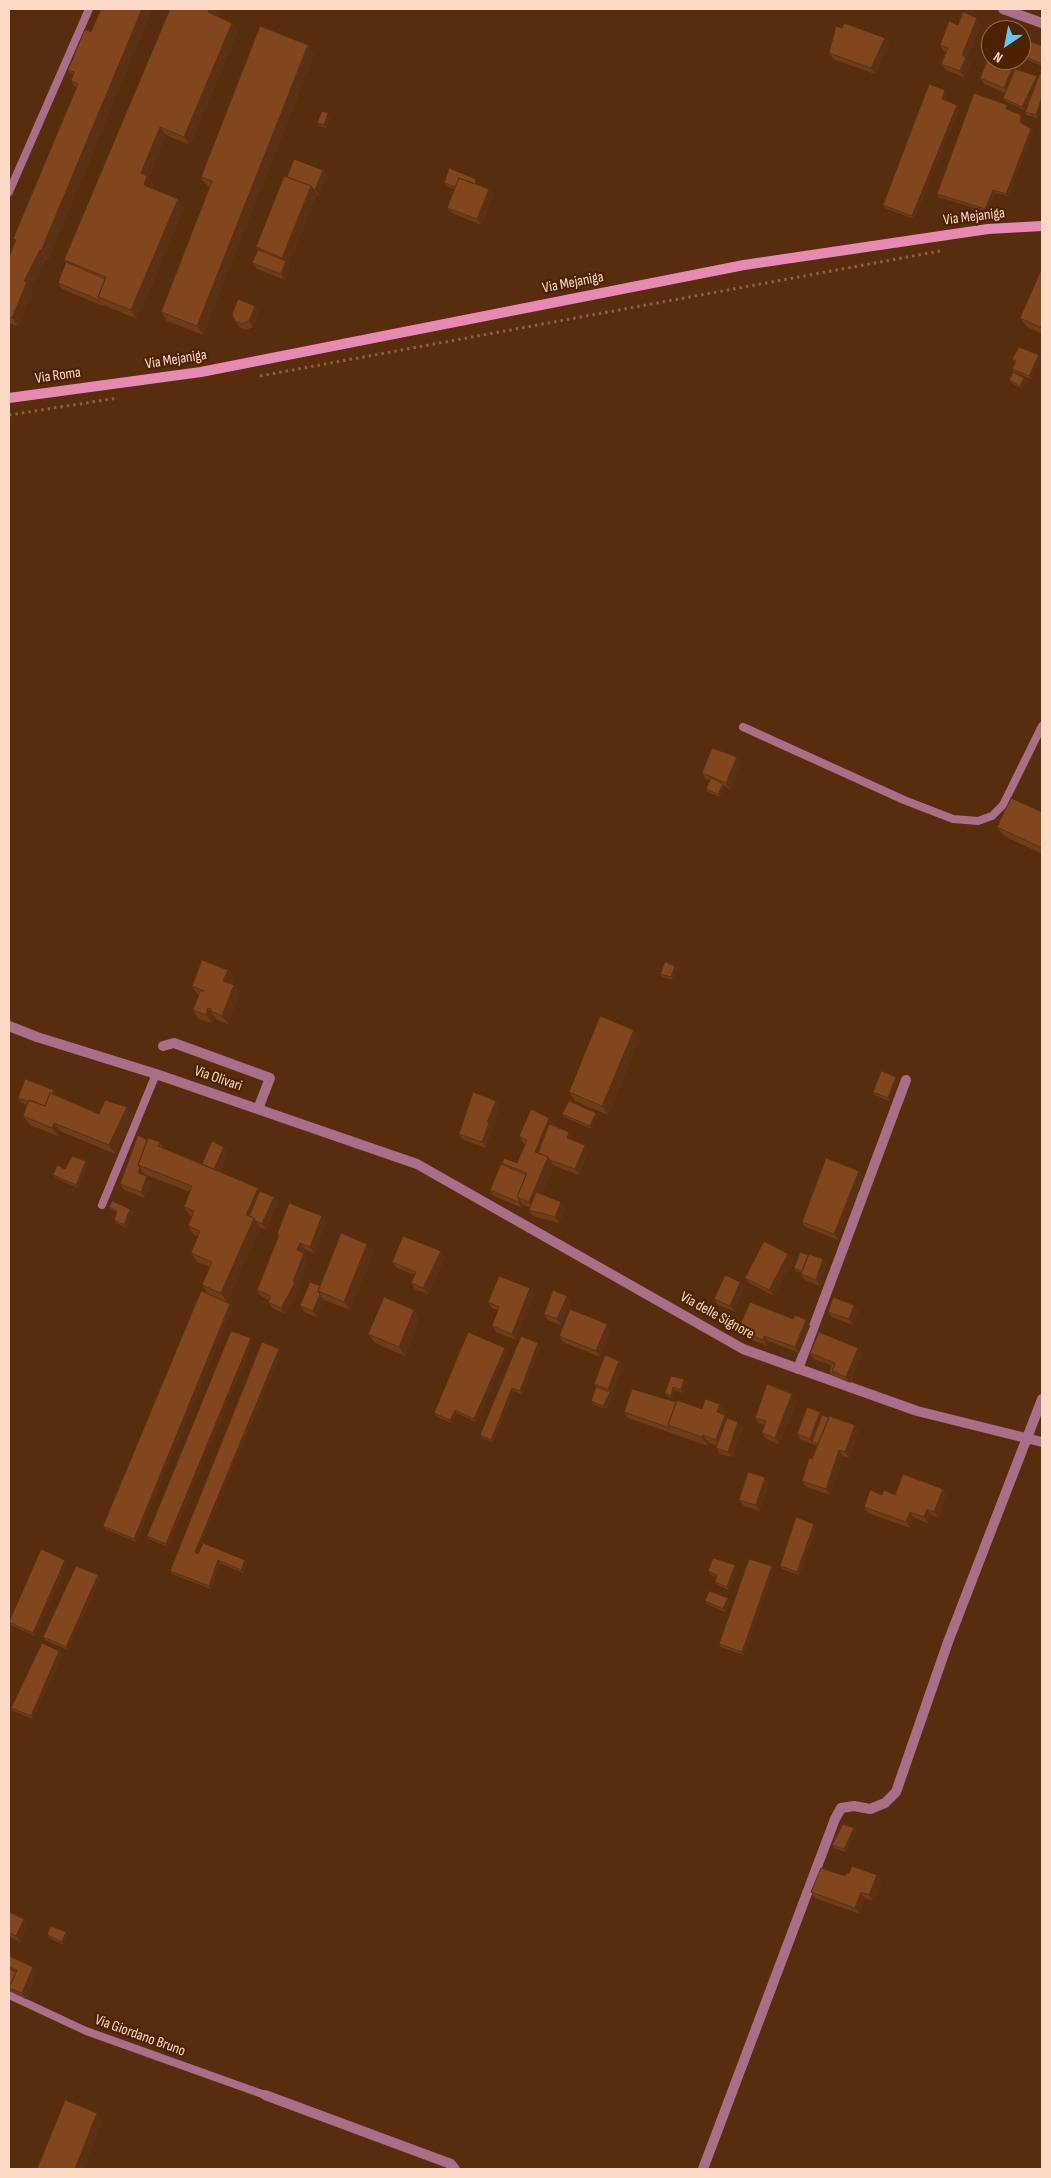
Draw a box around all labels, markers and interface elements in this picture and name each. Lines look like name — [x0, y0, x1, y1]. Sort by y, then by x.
north arrow — [981, 20, 1031, 70]
text: N — [990, 48, 1006, 66]
street label: Via Mejaniga — [942, 204, 1006, 230]
street label: Via Mejaniga — [541, 268, 605, 298]
street label: Via Mejaniga — [144, 346, 208, 374]
street label: Via Roma — [34, 364, 82, 388]
street label: Via Olivari — [192, 1062, 244, 1096]
street label: Via delle Signore — [677, 1288, 757, 1344]
street label: Via Giordano Bruno — [92, 2011, 188, 2061]

